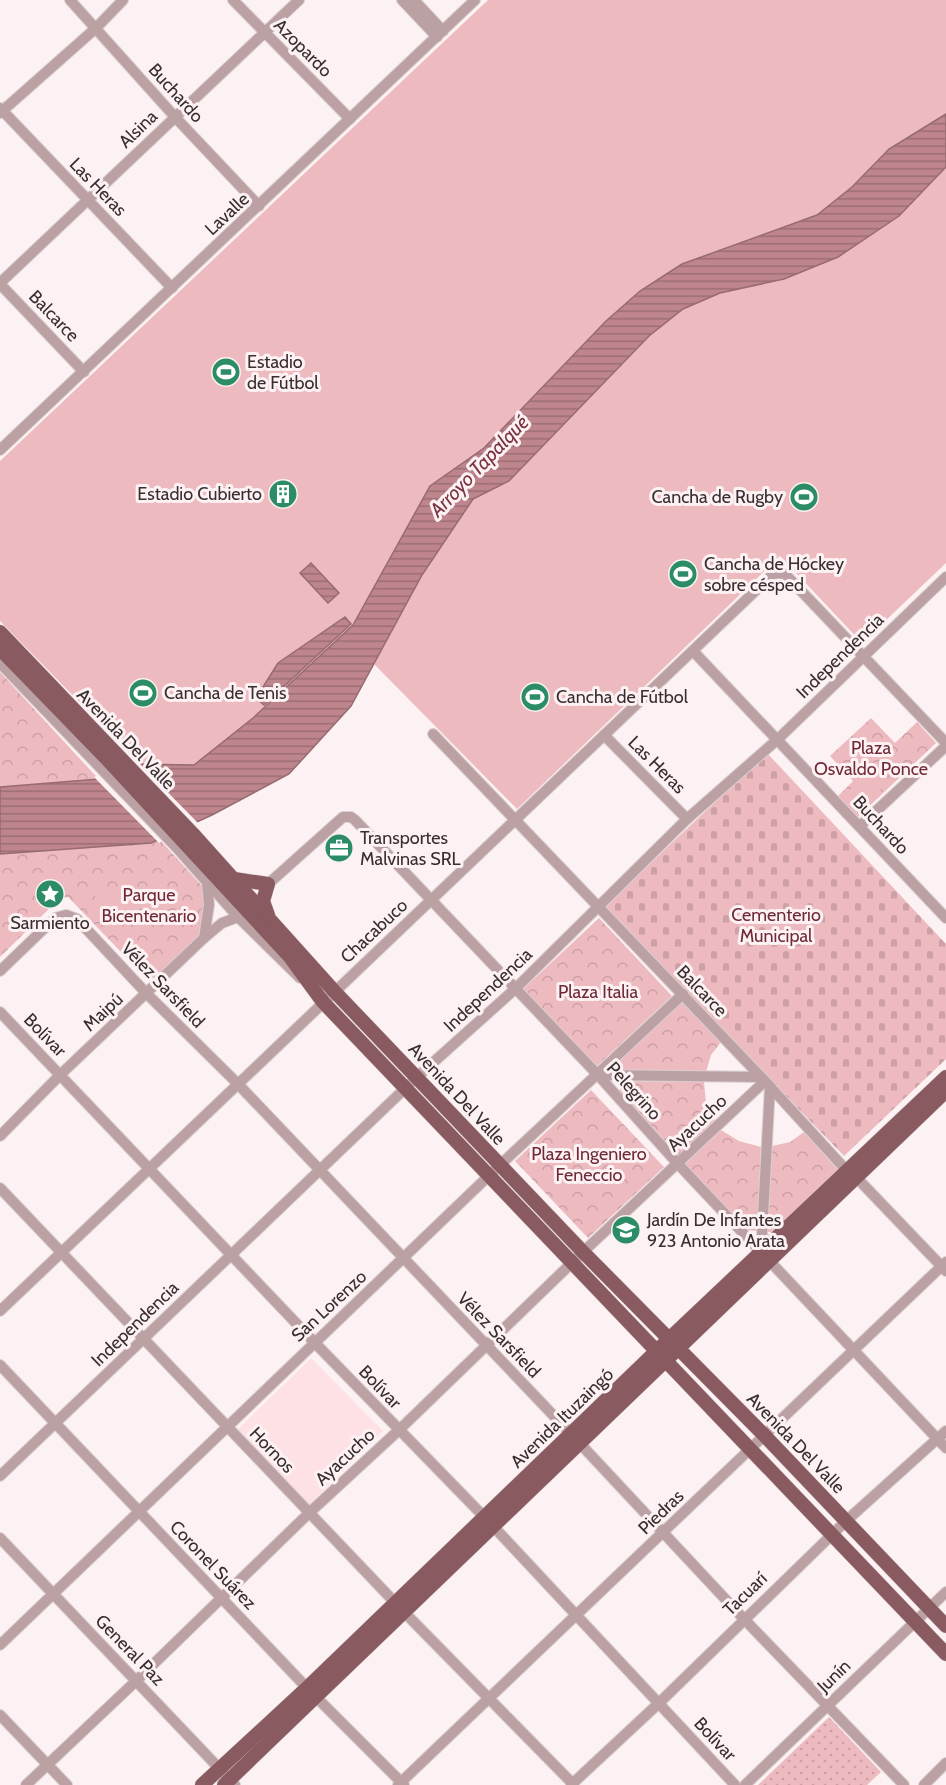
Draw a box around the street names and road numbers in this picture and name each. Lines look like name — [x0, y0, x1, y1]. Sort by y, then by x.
street label: Azopardo — [269, 14, 337, 82]
street label: Buchardo — [144, 59, 208, 127]
street label: Alsina — [114, 105, 162, 153]
street label: Las Heras — [65, 153, 131, 221]
street label: Lavalle — [200, 188, 254, 240]
street label: Balcarce — [24, 286, 84, 346]
street label: Independencia — [792, 609, 889, 703]
street label: Avenida Del Valle — [72, 684, 180, 794]
street label: Las Heras — [624, 732, 690, 798]
street label: Buchardo — [848, 791, 914, 859]
street label: Chacabuco — [336, 894, 412, 968]
street label: Vélez Sarsfield — [117, 938, 209, 1032]
street label: Independencia — [439, 943, 537, 1037]
street label: Balcarce — [672, 961, 732, 1021]
street label: Maipú — [79, 988, 127, 1036]
street label: Bolívar — [19, 1009, 71, 1061]
street label: Avenida Del Valle — [404, 1038, 510, 1150]
street label: Pelegrino — [602, 1057, 666, 1125]
street label: Ayacucho — [663, 1090, 731, 1156]
street label: San Lorenzo — [287, 1266, 371, 1346]
street label: Independencia — [87, 1277, 184, 1371]
street label: Vélez Sarsfield — [453, 1288, 545, 1382]
street label: Bolívar — [354, 1361, 406, 1413]
street label: Avenida Ituzaingó — [506, 1363, 618, 1473]
street label: Avenida Del Valle — [742, 1388, 850, 1498]
street label: Hornos — [245, 1422, 299, 1478]
street label: Ayacucho — [311, 1424, 379, 1490]
street label: Piedras — [634, 1485, 688, 1539]
street label: Coronel Suárez — [165, 1516, 261, 1614]
street label: Tacuarí — [718, 1568, 772, 1620]
street label: General Paz — [91, 1610, 170, 1690]
street label: Junín — [812, 1655, 855, 1698]
street label: Bolívar — [689, 1713, 741, 1766]

